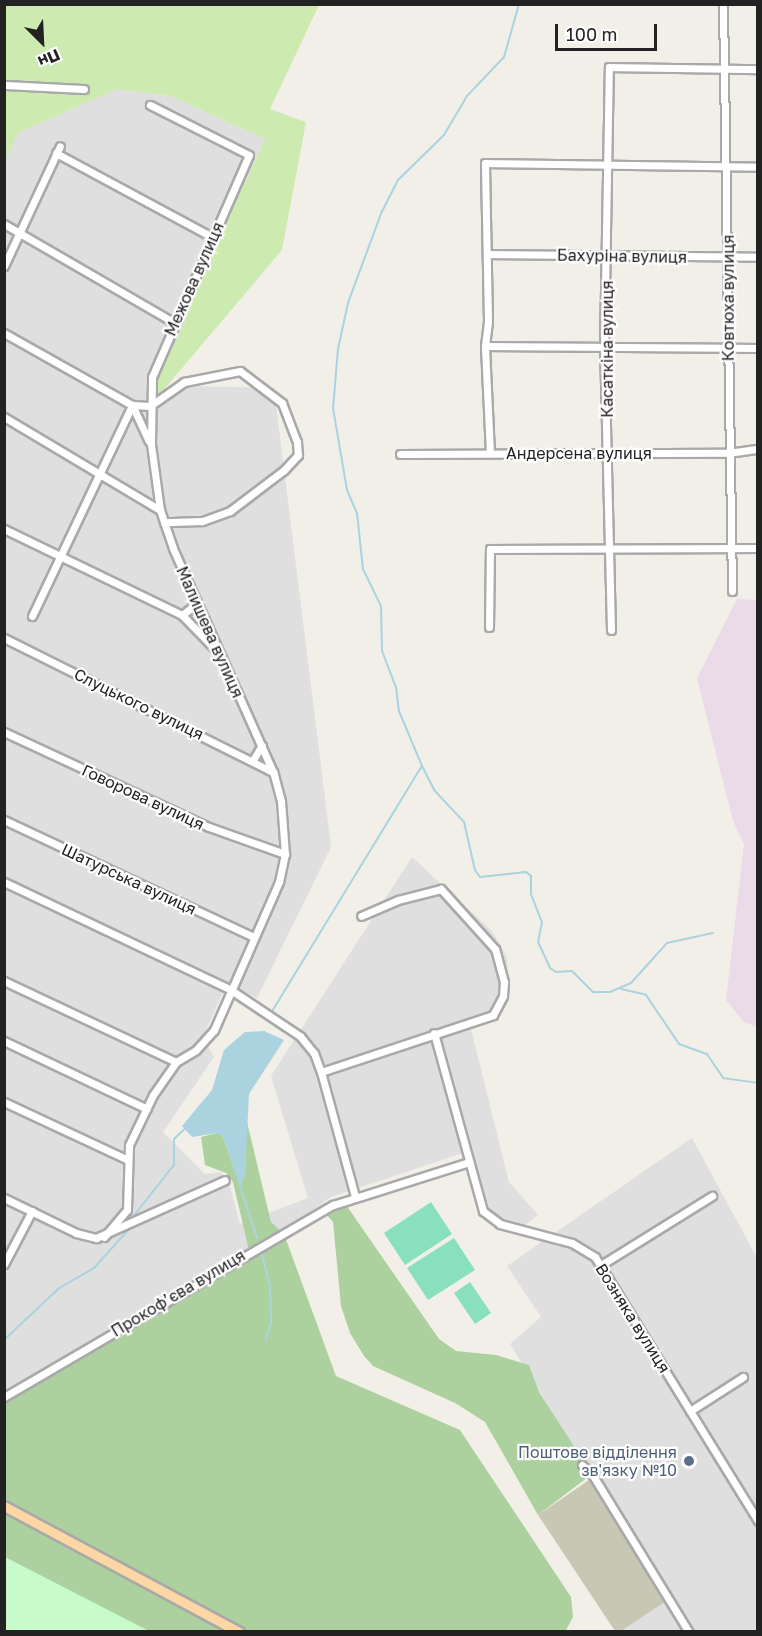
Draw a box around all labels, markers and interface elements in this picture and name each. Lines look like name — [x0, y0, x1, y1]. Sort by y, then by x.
north arrow — [12, 12, 72, 72]
scale bar — [558, 12, 660, 50]
text: 100 m — [566, 23, 617, 45]
text: Пн — [35, 45, 63, 72]
street label: Межова вулиця — [160, 219, 228, 339]
street label: Ковтюха вулиця — [718, 235, 738, 361]
street label: Бахуріна вулиця — [557, 245, 687, 267]
street label: Касаткіна вулиця — [597, 280, 617, 418]
street label: Андерсена вулиця — [506, 443, 652, 463]
street label: Малишева вулиця — [172, 563, 248, 701]
street label: Слуцького вулиця — [71, 664, 207, 744]
street label: Говорова вулиця — [79, 760, 207, 834]
street label: Шатурська вулиця — [59, 839, 199, 919]
street label: Прокоф’єва вулиця — [108, 1245, 248, 1341]
street label: Возняка вулиця — [592, 1260, 674, 1376]
place label: Поштове відділення зв'язку №10 — [518, 1442, 677, 1480]
marker: Поштове відділення зв'язку №10 — [682, 1454, 696, 1468]

